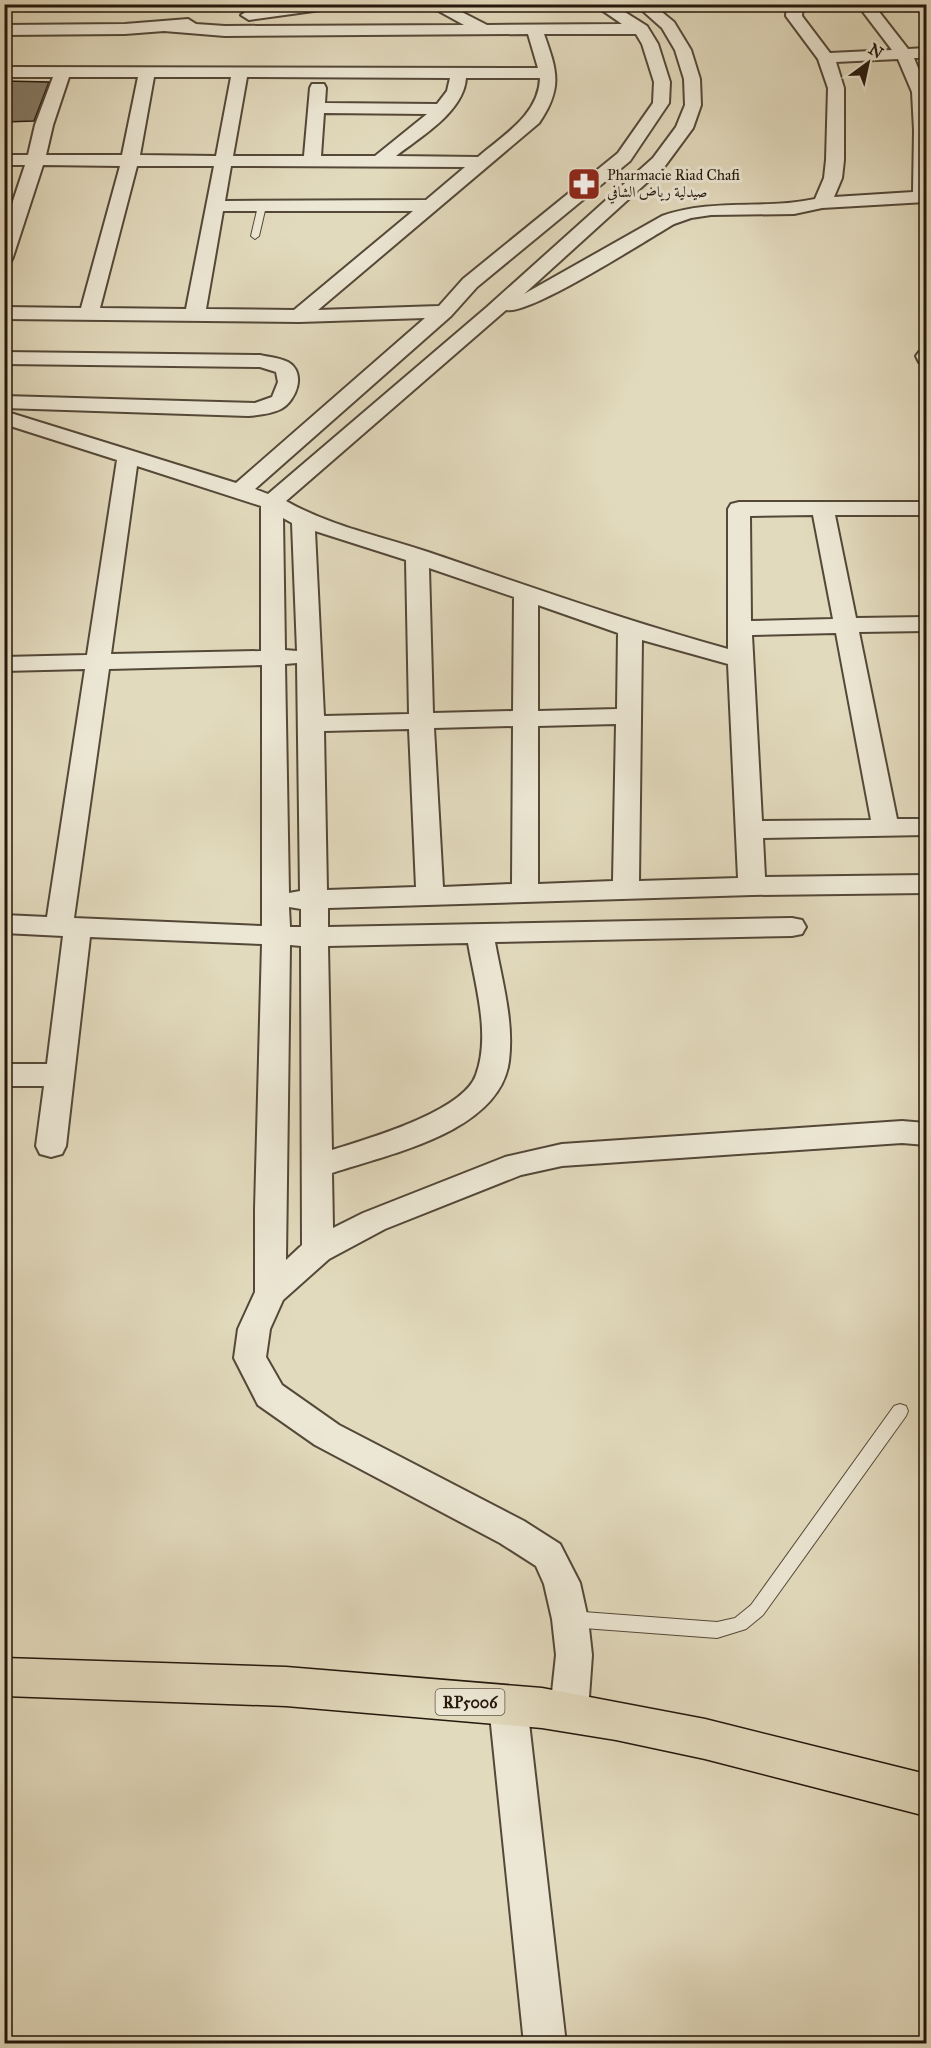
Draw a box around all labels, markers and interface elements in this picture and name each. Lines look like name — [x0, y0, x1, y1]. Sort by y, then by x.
north arrow — [838, 33, 898, 93]
text: N — [865, 39, 887, 63]
pharmacy icon: Pharmacie Riad Chafi صيدلية رياض الشافي — [566, 166, 602, 202]
place label: Pharmacie Riad Chafi صيدلية رياض الشافي — [607, 166, 740, 204]
road number: RP5006 — [436, 1689, 504, 1715]

